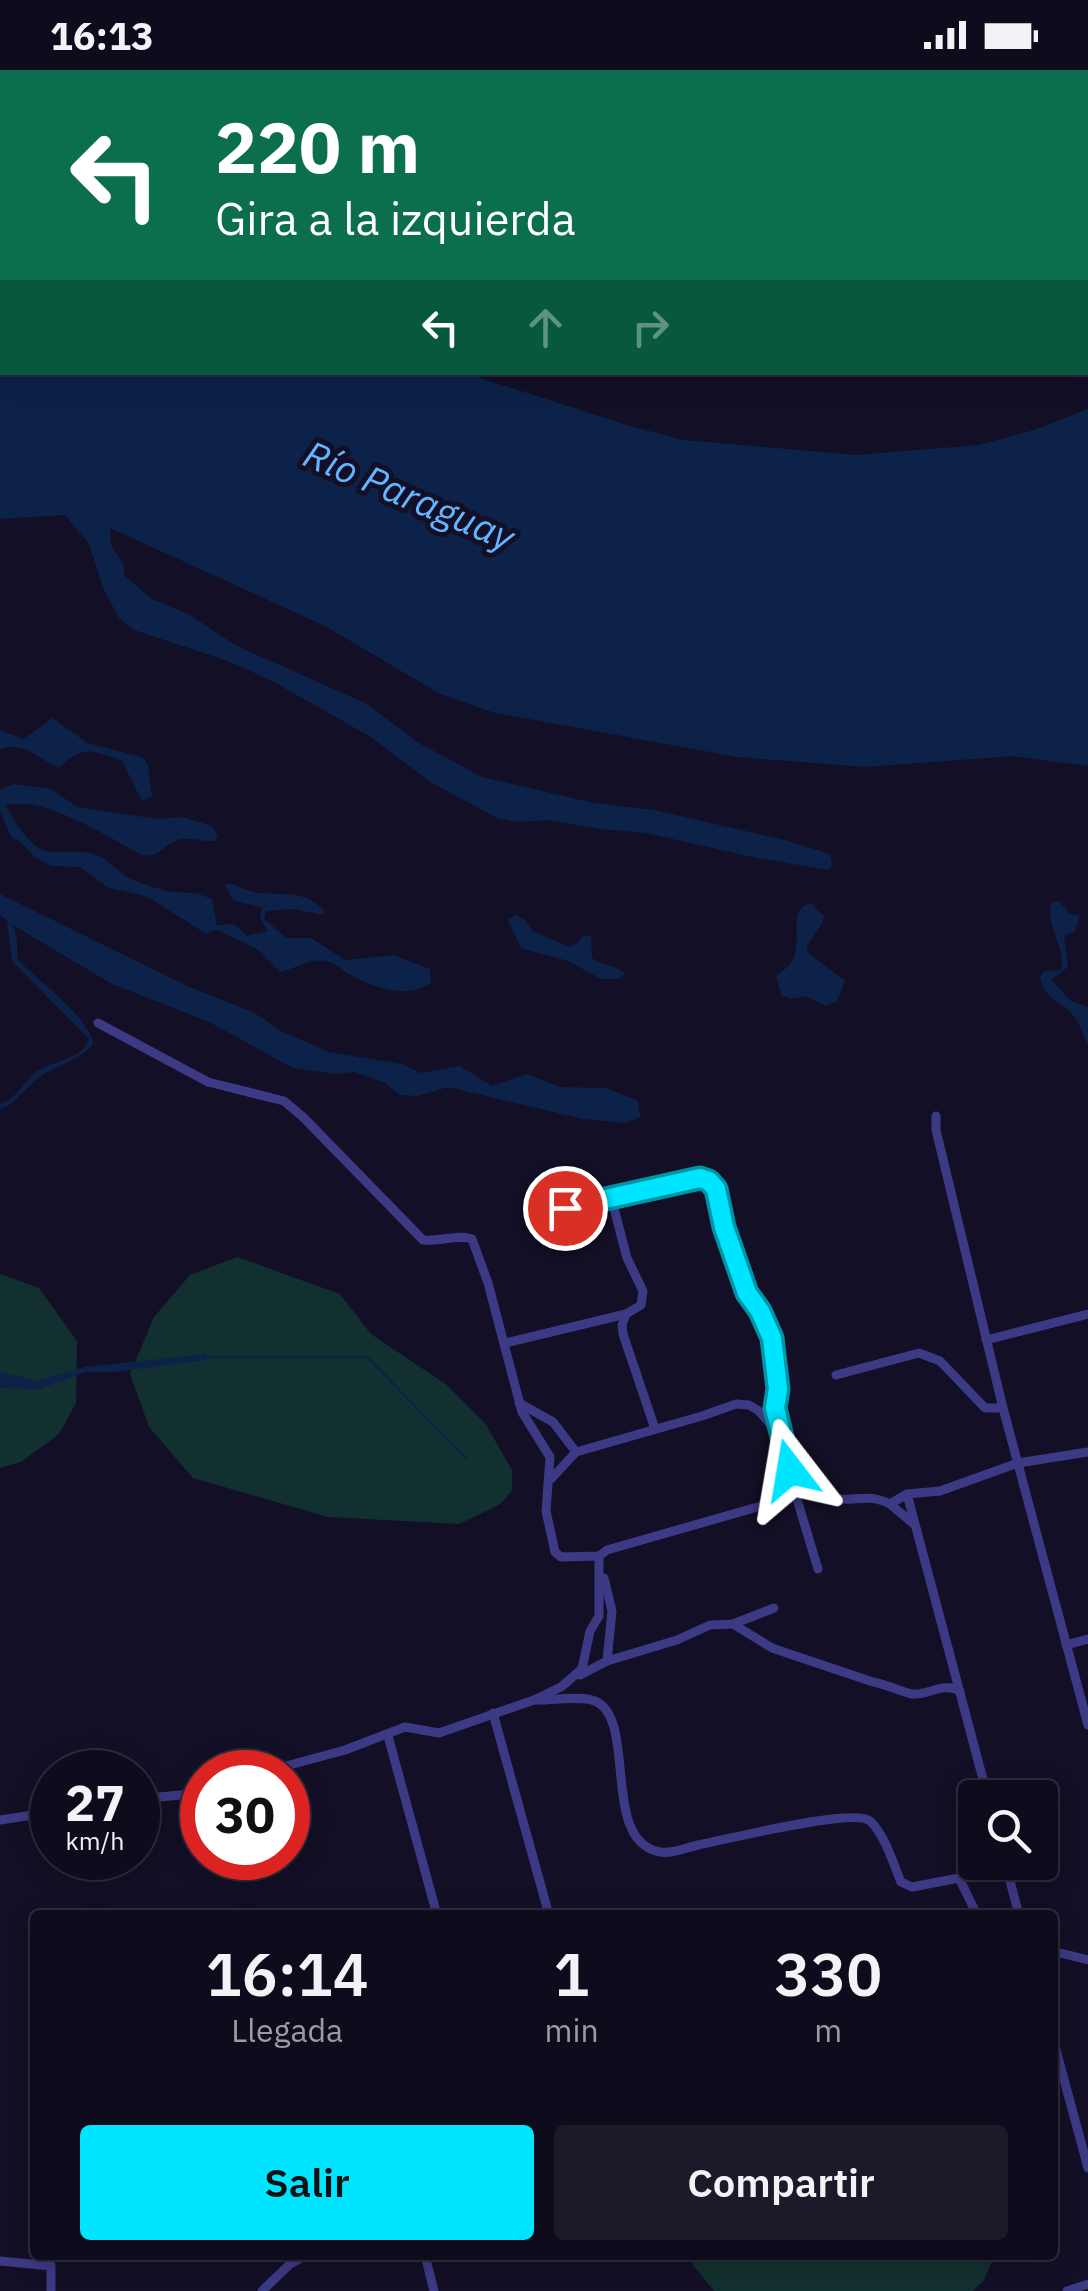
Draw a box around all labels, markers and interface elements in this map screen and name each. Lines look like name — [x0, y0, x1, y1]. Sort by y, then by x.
text: 16:13 — [50, 11, 154, 60]
text: 220 m — [215, 101, 420, 192]
icon: left — [50, 110, 180, 240]
text: Gira a la izquierda — [215, 189, 576, 247]
icon: left — [413, 300, 468, 355]
icon: ahead — [518, 300, 573, 355]
icon: right — [623, 300, 678, 355]
water label: Río Paraguay — [297, 428, 524, 562]
pin — [523, 1166, 608, 1251]
icon: arrive — [538, 1181, 593, 1236]
position arrow — [738, 1418, 842, 1522]
speed limit sign: 30 — [180, 1750, 310, 1880]
text: 27 — [65, 1770, 125, 1835]
map controls — [958, 1780, 1058, 1880]
button: search — [958, 1780, 1058, 1880]
text: km/h — [66, 1824, 124, 1857]
text: 16:14 — [206, 1934, 369, 2013]
text: 1 — [554, 1934, 590, 2013]
text: 330 — [774, 1934, 882, 2013]
text: Llegada — [231, 2009, 343, 2051]
text: min — [544, 2009, 599, 2051]
text: m — [814, 2009, 842, 2051]
button: Salir — [80, 2125, 534, 2240]
button: Compartir — [554, 2125, 1008, 2240]

